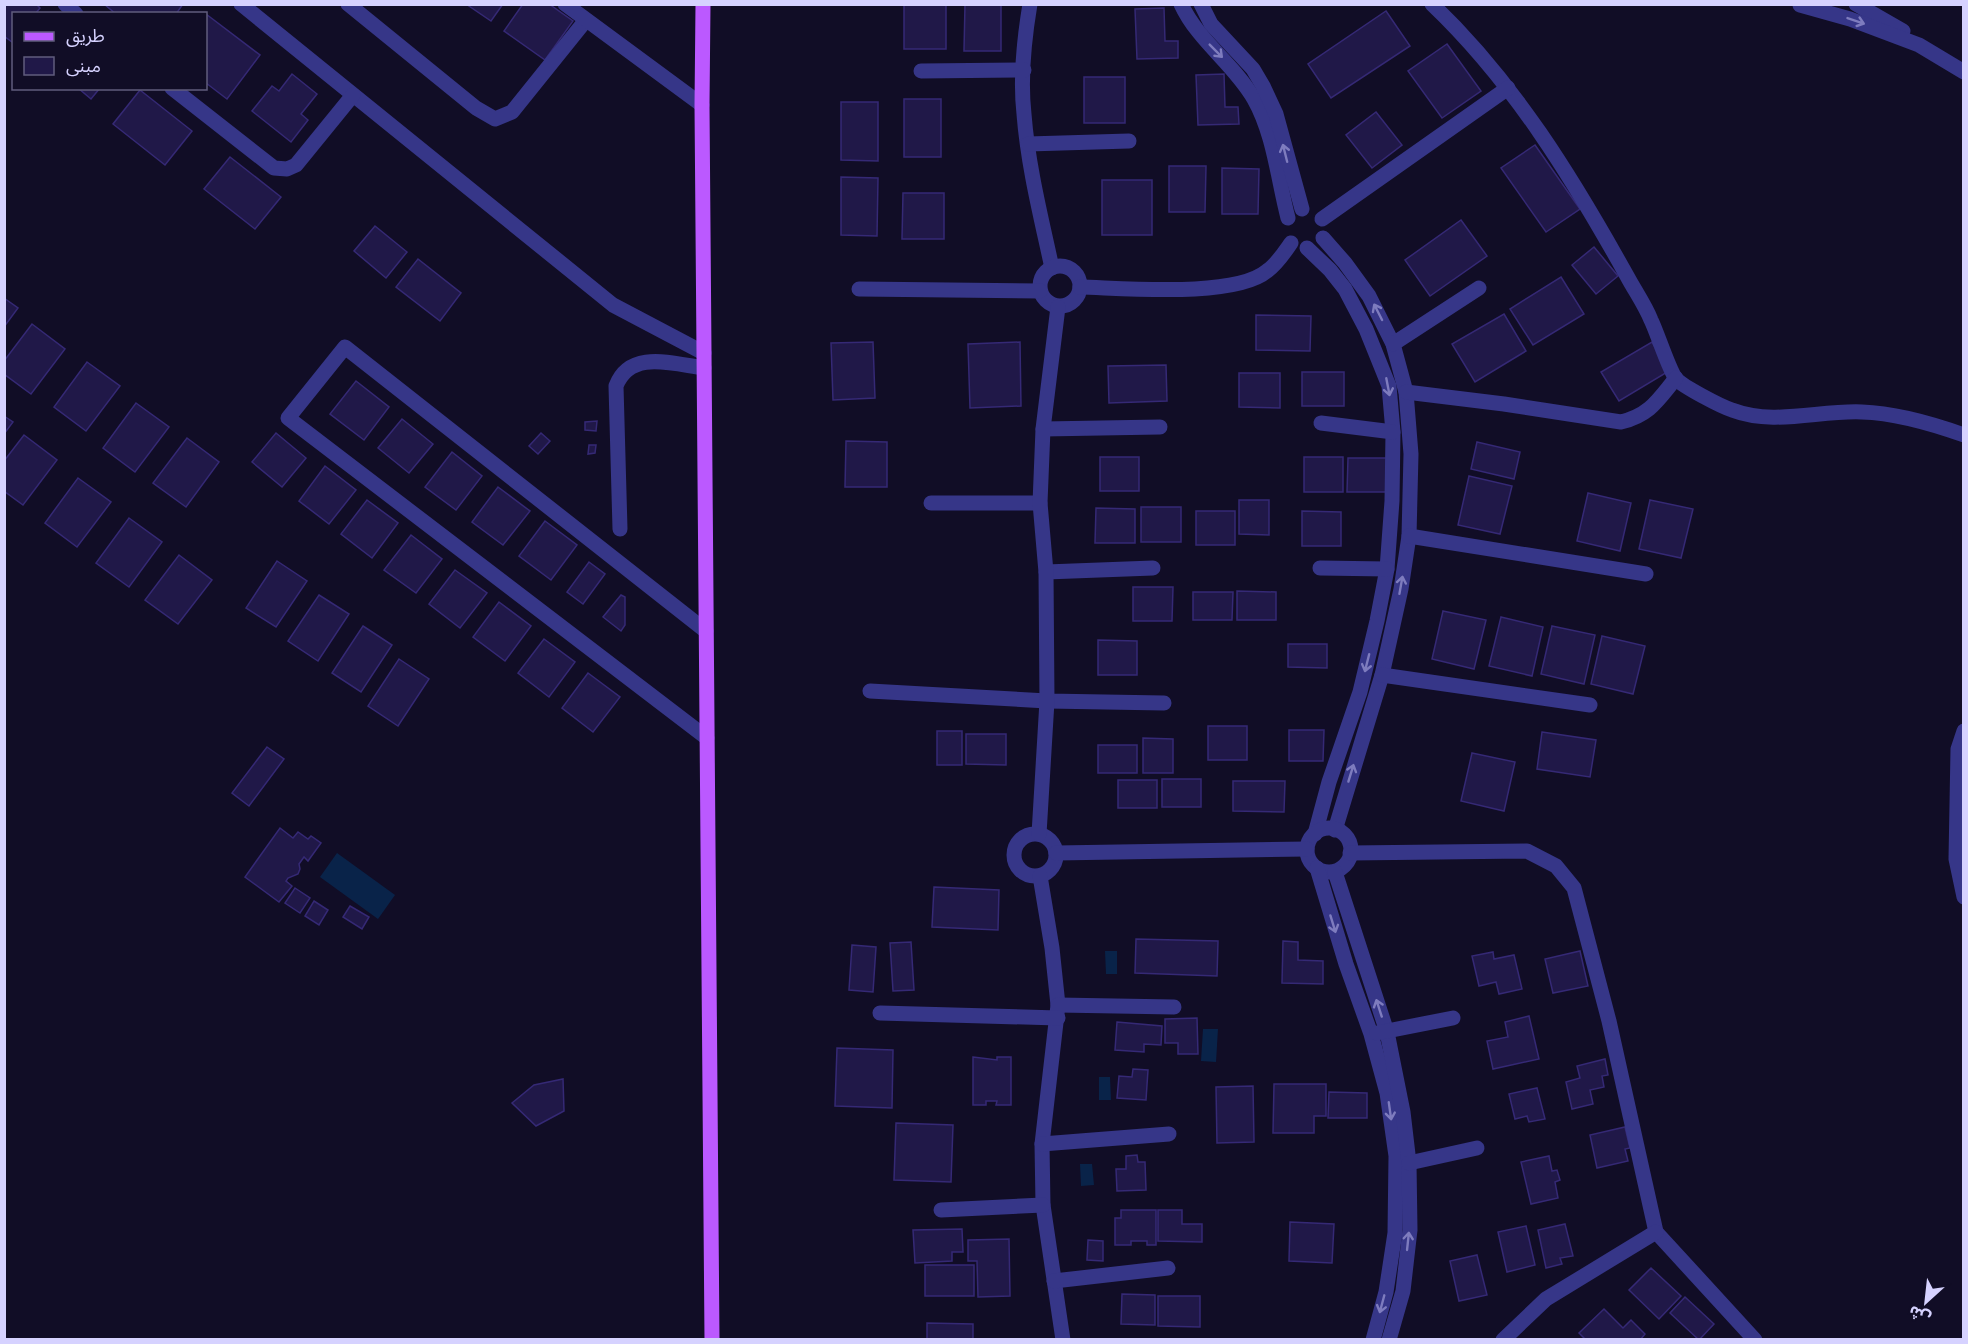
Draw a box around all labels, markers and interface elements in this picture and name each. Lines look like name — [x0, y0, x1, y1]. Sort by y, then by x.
legend — [12, 12, 207, 90]
one-way arrow — [1846, 17, 1865, 28]
text: طريق — [66, 23, 105, 47]
one-way arrow — [1208, 44, 1223, 59]
text: مبنى — [66, 53, 101, 77]
one-way arrow — [1279, 143, 1291, 162]
one-way arrow — [1371, 304, 1383, 322]
one-way arrow — [1383, 377, 1394, 396]
one-way arrow — [1396, 576, 1407, 596]
one-way arrow — [1360, 654, 1372, 673]
one-way arrow — [1346, 764, 1357, 783]
one-way arrow — [1329, 914, 1340, 933]
one-way arrow — [1373, 999, 1384, 1018]
one-way arrow — [1384, 1100, 1395, 1120]
one-way arrow — [1403, 1232, 1414, 1252]
north arrow — [1896, 1272, 1956, 1332]
one-way arrow — [1376, 1294, 1388, 1313]
text: ش — [1904, 1301, 1934, 1330]

